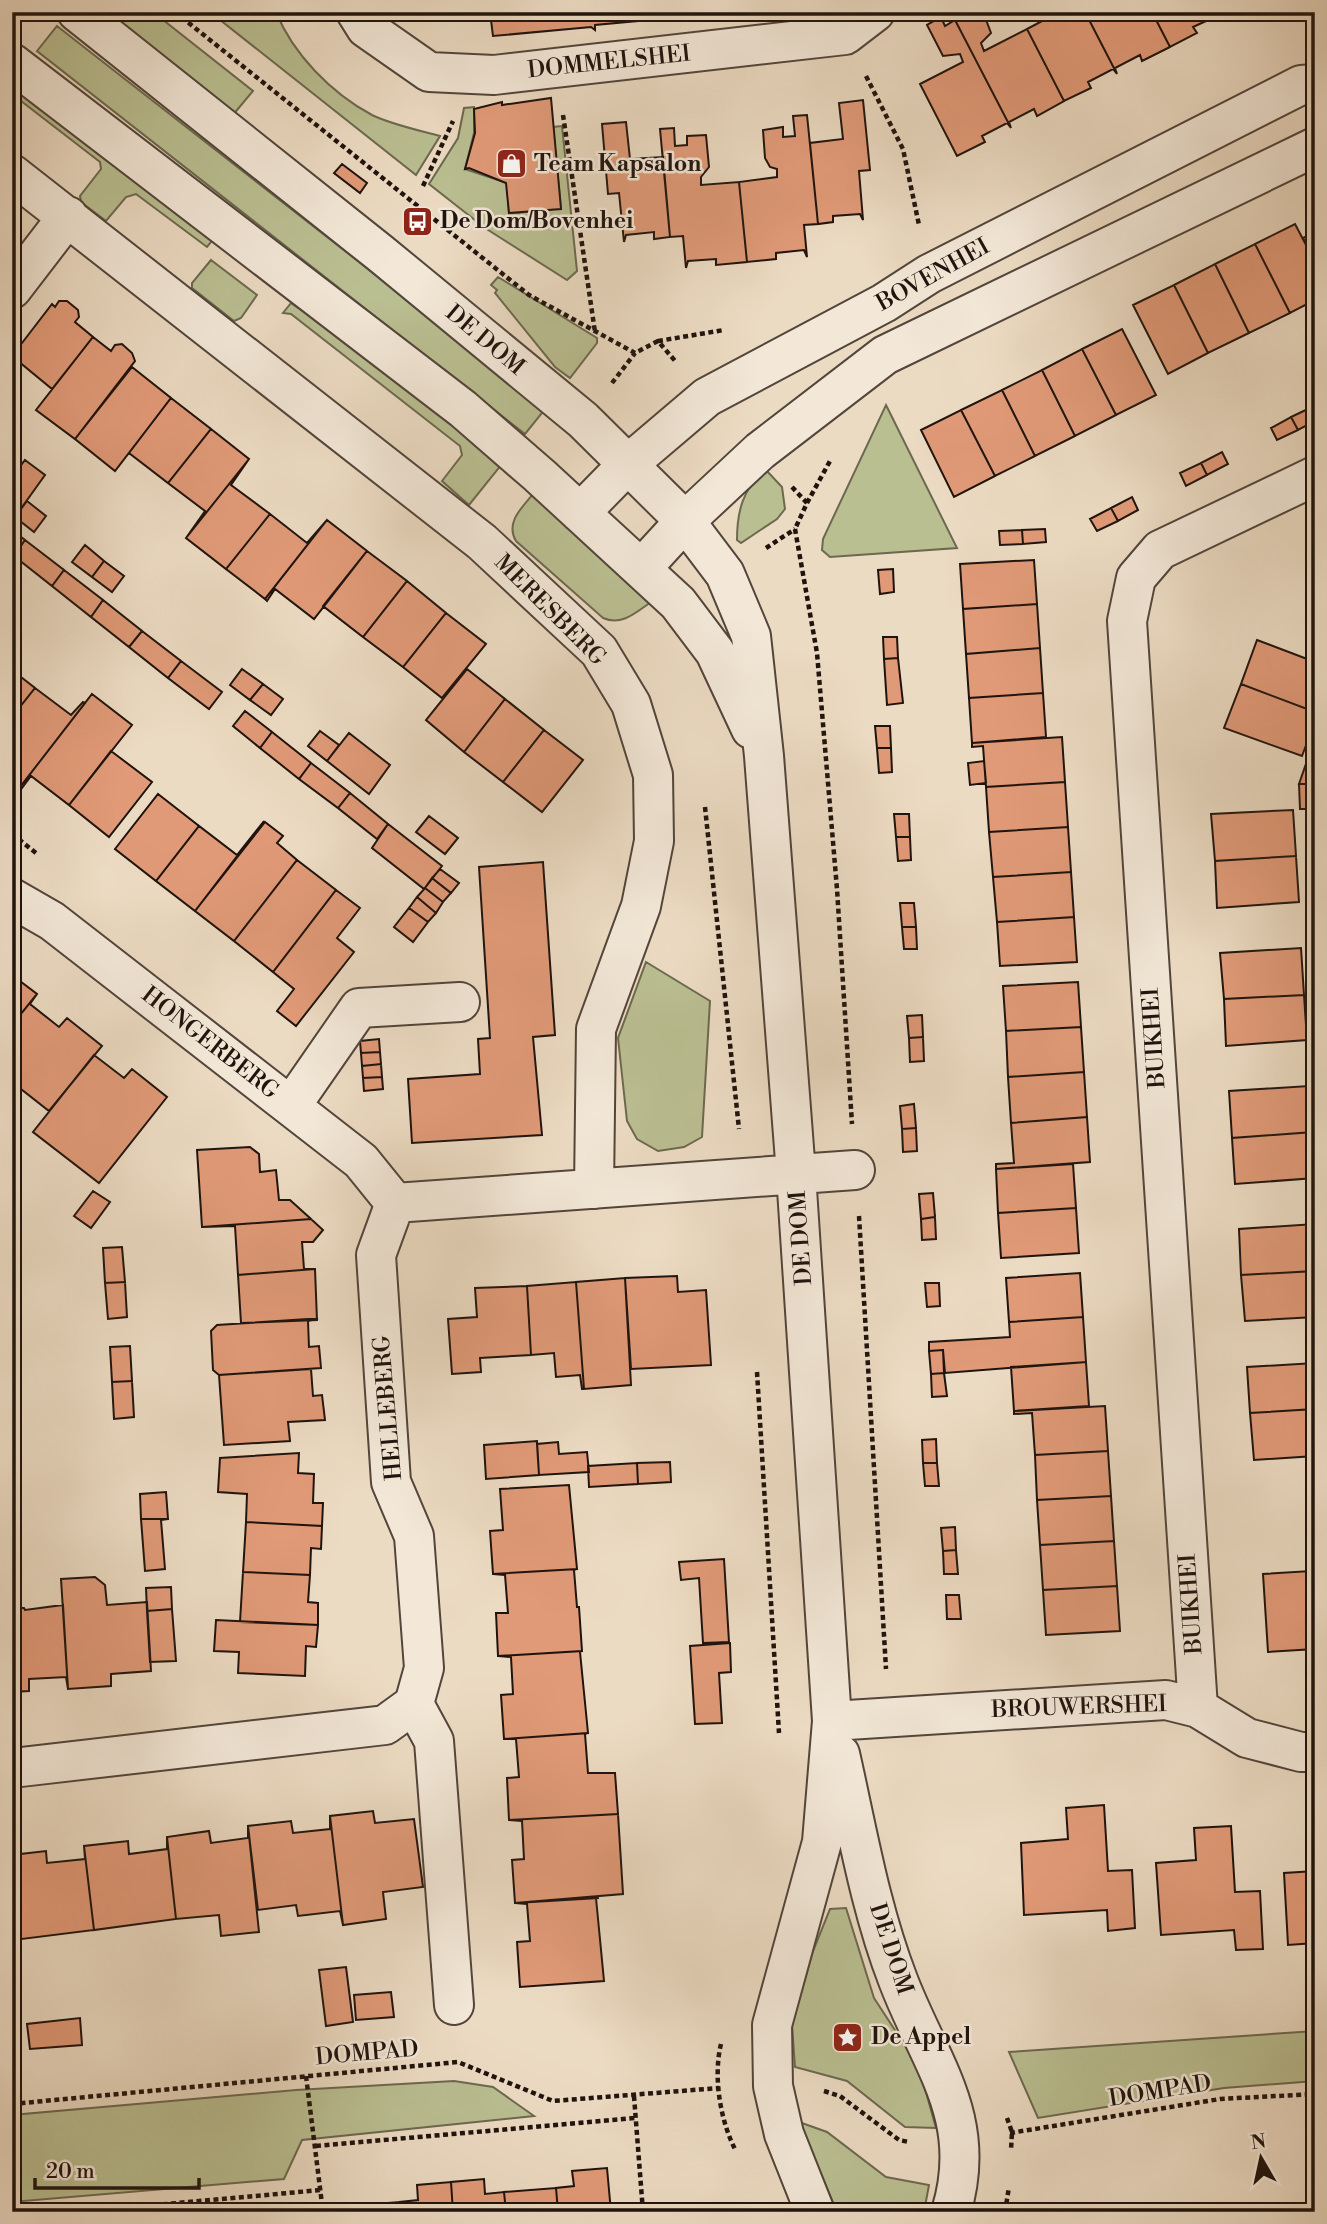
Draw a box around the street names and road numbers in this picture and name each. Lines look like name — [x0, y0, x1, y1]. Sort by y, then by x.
street label: DOMMELSHEI — [526, 39, 692, 84]
street label: BOVENHEI — [871, 232, 995, 318]
street label: DE DOM — [440, 299, 531, 382]
street label: MERESBERG — [488, 548, 612, 672]
street label: HONGERBERG — [136, 981, 284, 1105]
street label: BUIKHEI — [1136, 986, 1172, 1090]
street label: DE DOM — [784, 1189, 818, 1286]
street label: HELLEBERG — [368, 1334, 408, 1482]
street label: BUIKHEI — [1173, 1552, 1209, 1656]
street label: BROUWERSHEI — [990, 1690, 1168, 1724]
street label: DE DOM — [863, 1900, 919, 1999]
street label: DOMPAD — [314, 2035, 420, 2071]
street label: DOMPAD — [1107, 2069, 1213, 2113]

